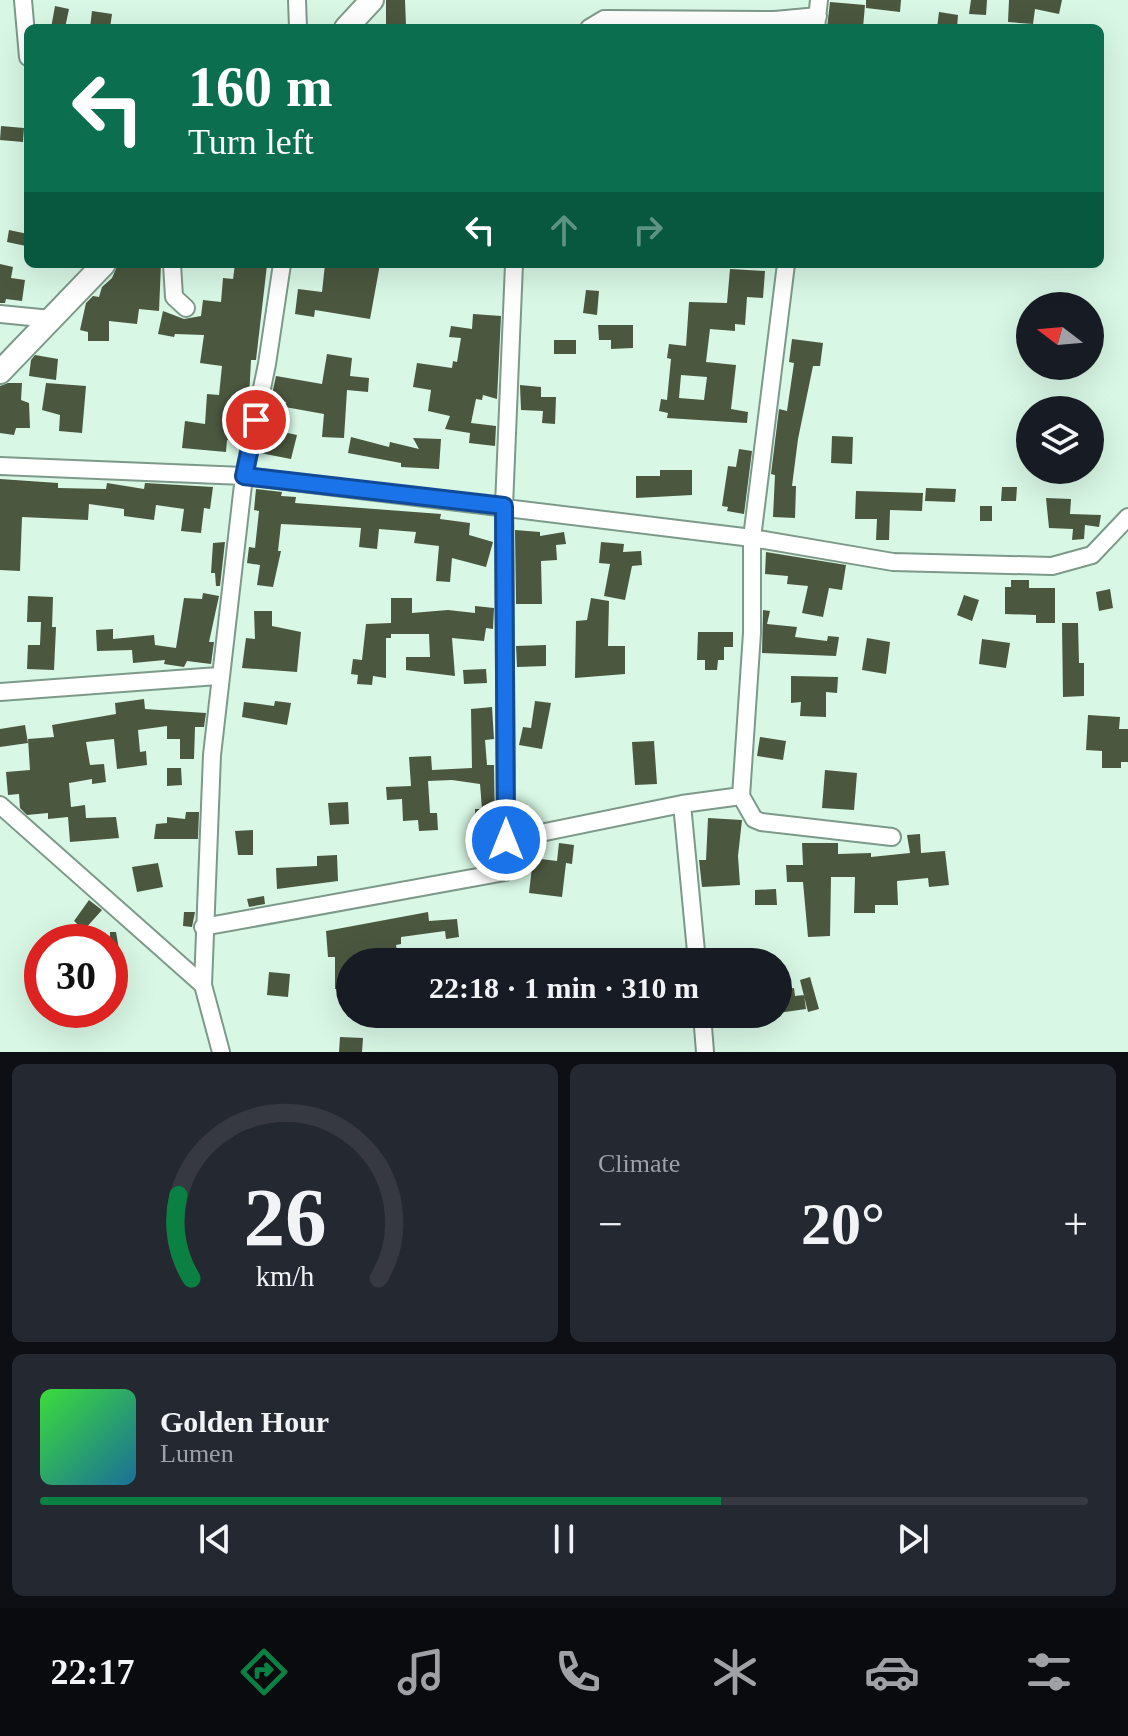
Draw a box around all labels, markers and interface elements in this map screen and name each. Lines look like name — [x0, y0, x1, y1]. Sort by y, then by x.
icon: left — [56, 56, 160, 160]
text: 160 m — [188, 56, 333, 118]
text: Turn left — [188, 122, 314, 162]
icon: left — [458, 208, 502, 252]
icon: ahead — [542, 208, 586, 252]
icon: right — [626, 208, 670, 252]
north arrow — [1016, 292, 1104, 380]
map controls — [1016, 292, 1104, 484]
pin — [222, 386, 290, 454]
button: layers — [1016, 396, 1104, 484]
icon: arrive — [234, 398, 278, 442]
position arrow — [464, 798, 548, 882]
speed limit sign: 30 — [24, 924, 128, 1028]
text: 22:18 · 1 min · 310 m — [429, 971, 699, 1004]
text: Climate — [598, 1149, 680, 1178]
text: 26 — [243, 1171, 327, 1263]
text: 20° — [801, 1191, 885, 1257]
text: − — [598, 1200, 623, 1249]
text: + — [1063, 1200, 1088, 1249]
text: km/h — [256, 1261, 314, 1292]
text: Golden Hour — [160, 1405, 329, 1438]
text: Lumen — [160, 1439, 234, 1468]
icon: previous — [193, 1517, 237, 1561]
icon: pause — [542, 1517, 586, 1561]
icon: next — [891, 1517, 935, 1561]
icon: directions — [236, 1644, 292, 1700]
icon: music — [393, 1644, 449, 1700]
icon: phone — [550, 1644, 606, 1700]
icon: climate — [707, 1644, 763, 1700]
icon: car — [864, 1644, 920, 1700]
icon: filters — [1021, 1644, 1077, 1700]
text: 22:17 — [51, 1652, 135, 1692]

